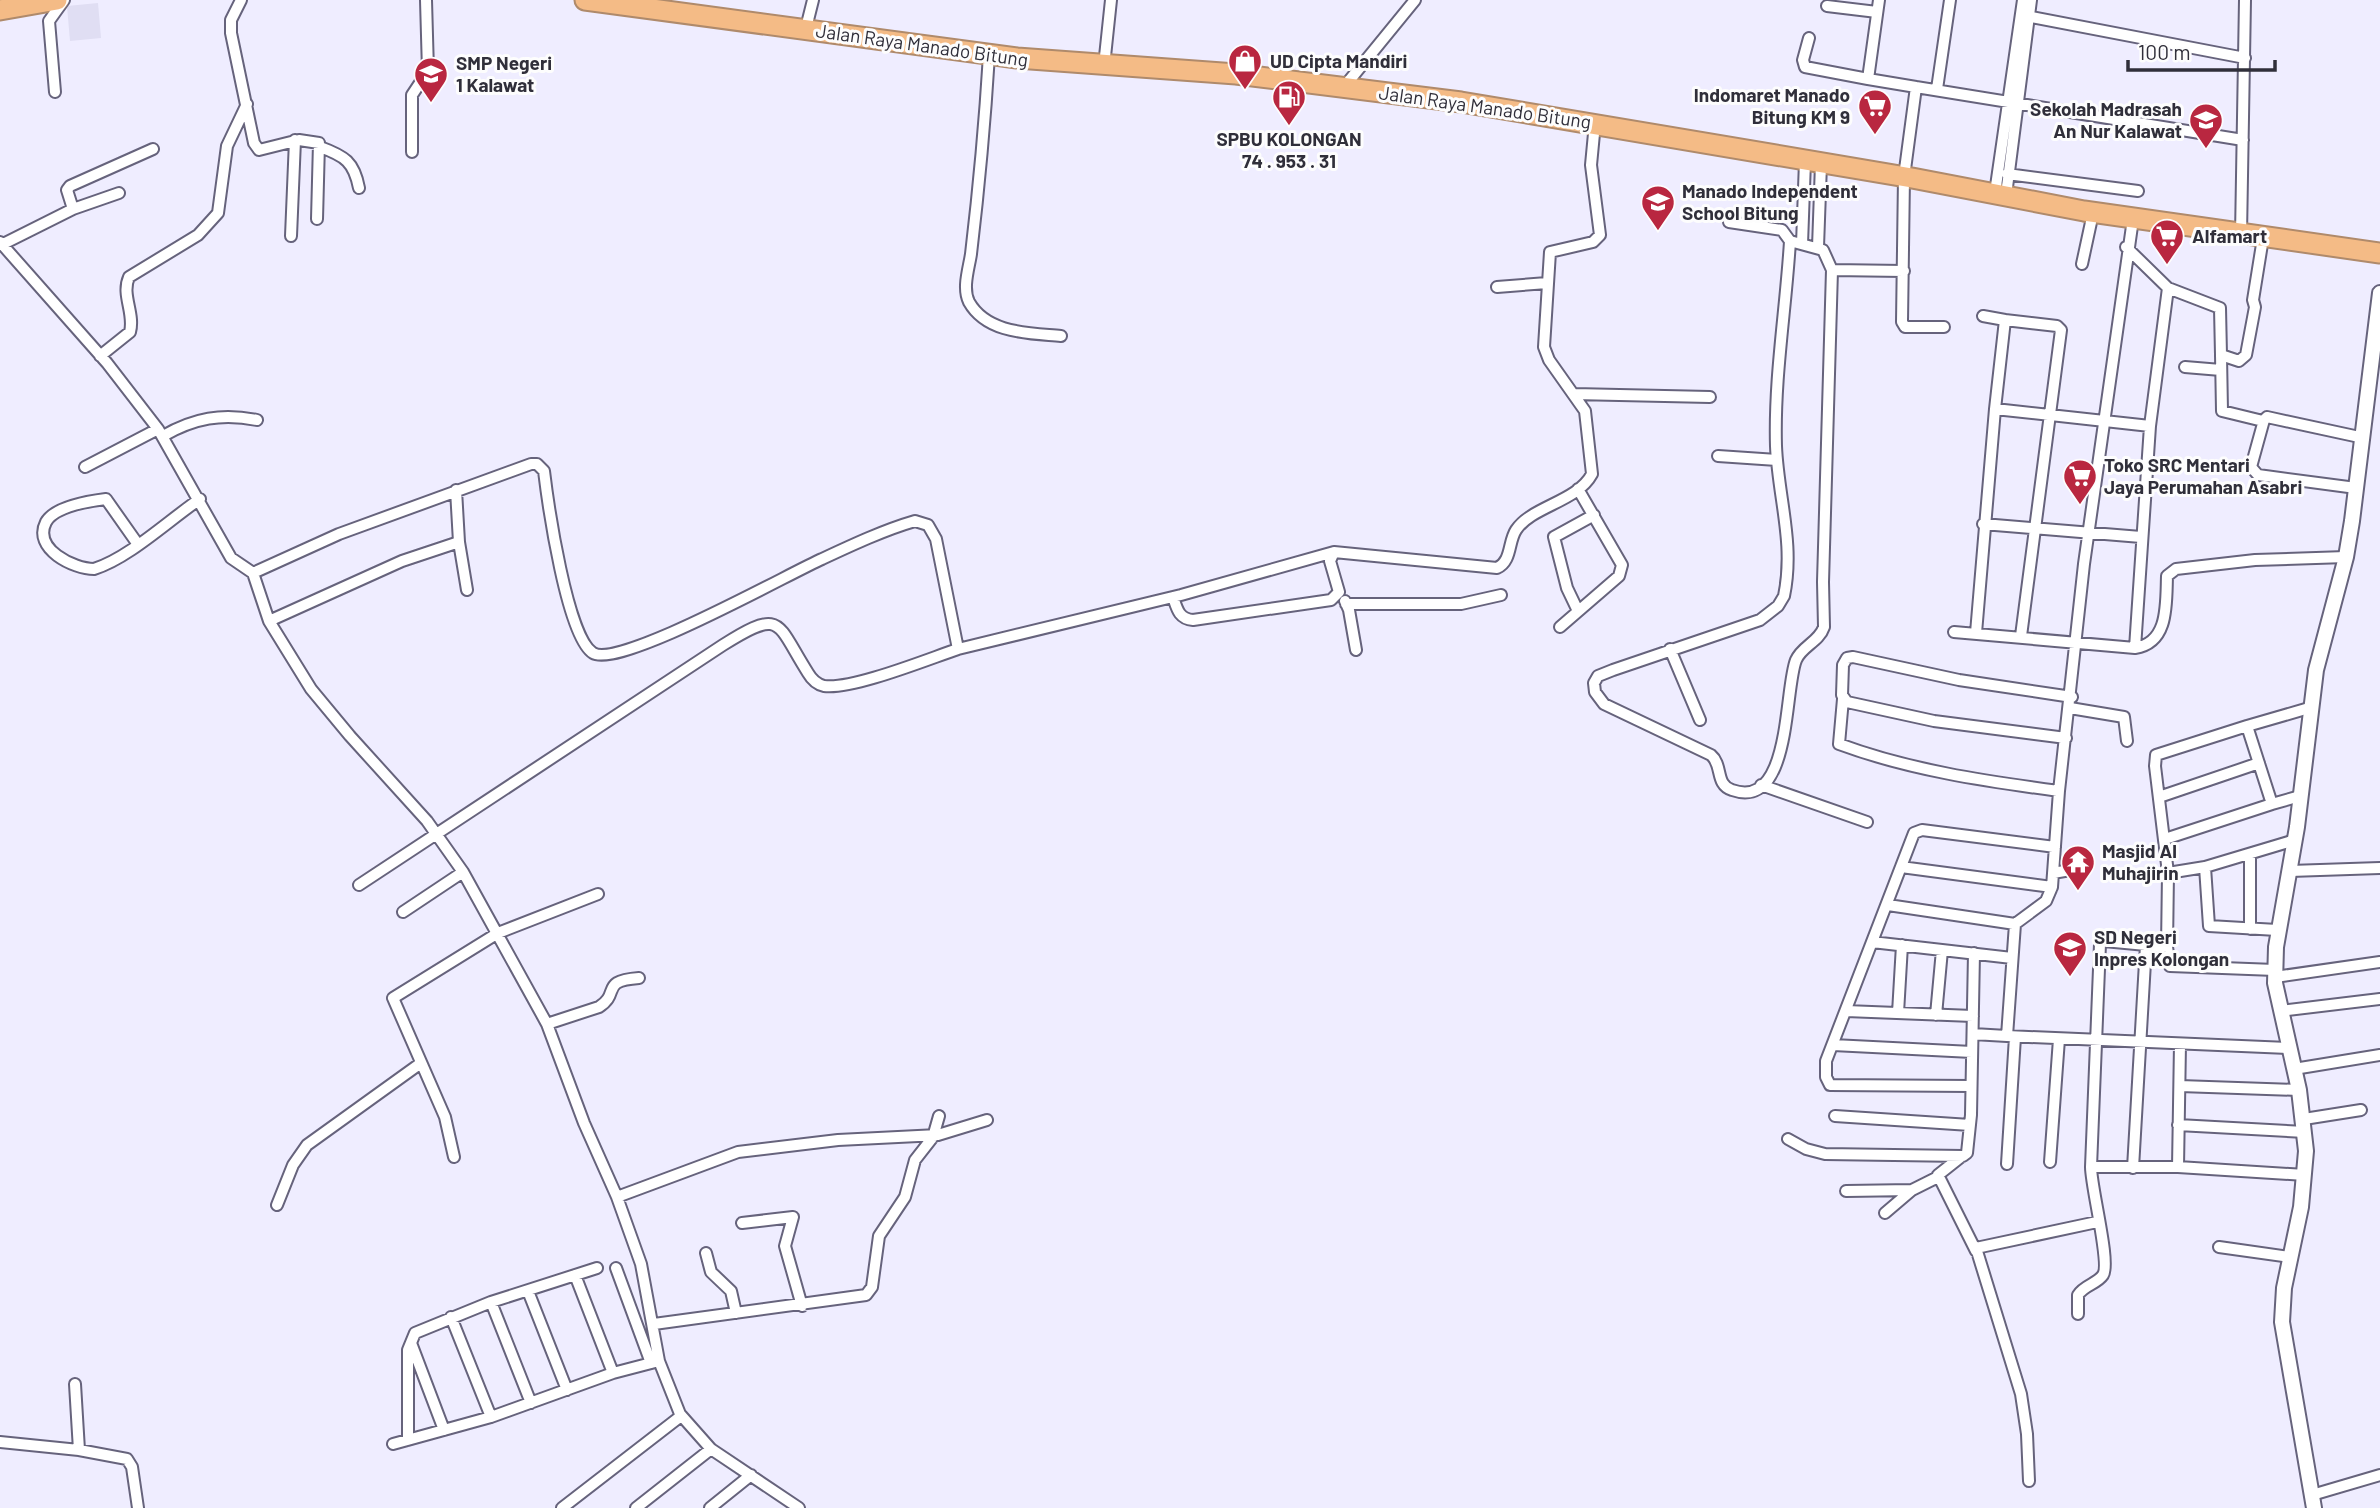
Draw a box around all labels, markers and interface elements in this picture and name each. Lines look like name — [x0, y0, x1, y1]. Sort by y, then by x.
street label: Jalan Raya Manado Bitung — [814, 18, 1030, 71]
scale bar — [2128, 28, 2275, 72]
text: 100 m — [2138, 39, 2191, 64]
shop icon: UD Cipta Mandiri — [1226, 42, 1264, 91]
place label: UD Cipta Mandiri — [1270, 49, 1407, 72]
place label: SMP Negeri 1 Kalawat — [456, 51, 552, 96]
school or university icon: SMP Negeri 1 Kalawat — [412, 55, 450, 104]
fuel station icon: SPBU KOLONGAN 74 . 953 . 31 — [1270, 78, 1308, 127]
street label: Jalan Raya Manado Bitung — [1377, 80, 1593, 133]
place label: Indomaret Manado Bitung KM 9 — [1694, 83, 1850, 128]
supermarket icon: Indomaret Manado Bitung KM 9 — [1856, 87, 1894, 136]
place label: Sekolah Madrasah An Nur Kalawat — [2030, 97, 2182, 142]
school or university icon: Sekolah Madrasah An Nur Kalawat — [2187, 101, 2225, 150]
place label: SPBU KOLONGAN 74 . 953 . 31 — [1216, 127, 1362, 172]
place label: Manado Independent School Bitung — [1682, 179, 1858, 224]
school or university icon: Manado Independent School Bitung — [1639, 183, 1677, 232]
supermarket icon: Alfamart — [2148, 217, 2186, 266]
place label: Alfamart — [2192, 224, 2267, 247]
place label: Toko SRC Mentari Jaya Perumahan Asabri — [2104, 453, 2302, 498]
supermarket icon: Toko SRC Mentari Jaya Perumahan Asabri — [2061, 457, 2099, 506]
place label: Masjid Al Muhajirin — [2102, 839, 2179, 884]
temple icon: Masjid Al Muhajirin — [2059, 843, 2097, 892]
place label: SD Negeri Inpres Kolongan — [2094, 925, 2229, 970]
school or university icon: SD Negeri Inpres Kolongan — [2051, 929, 2089, 978]

